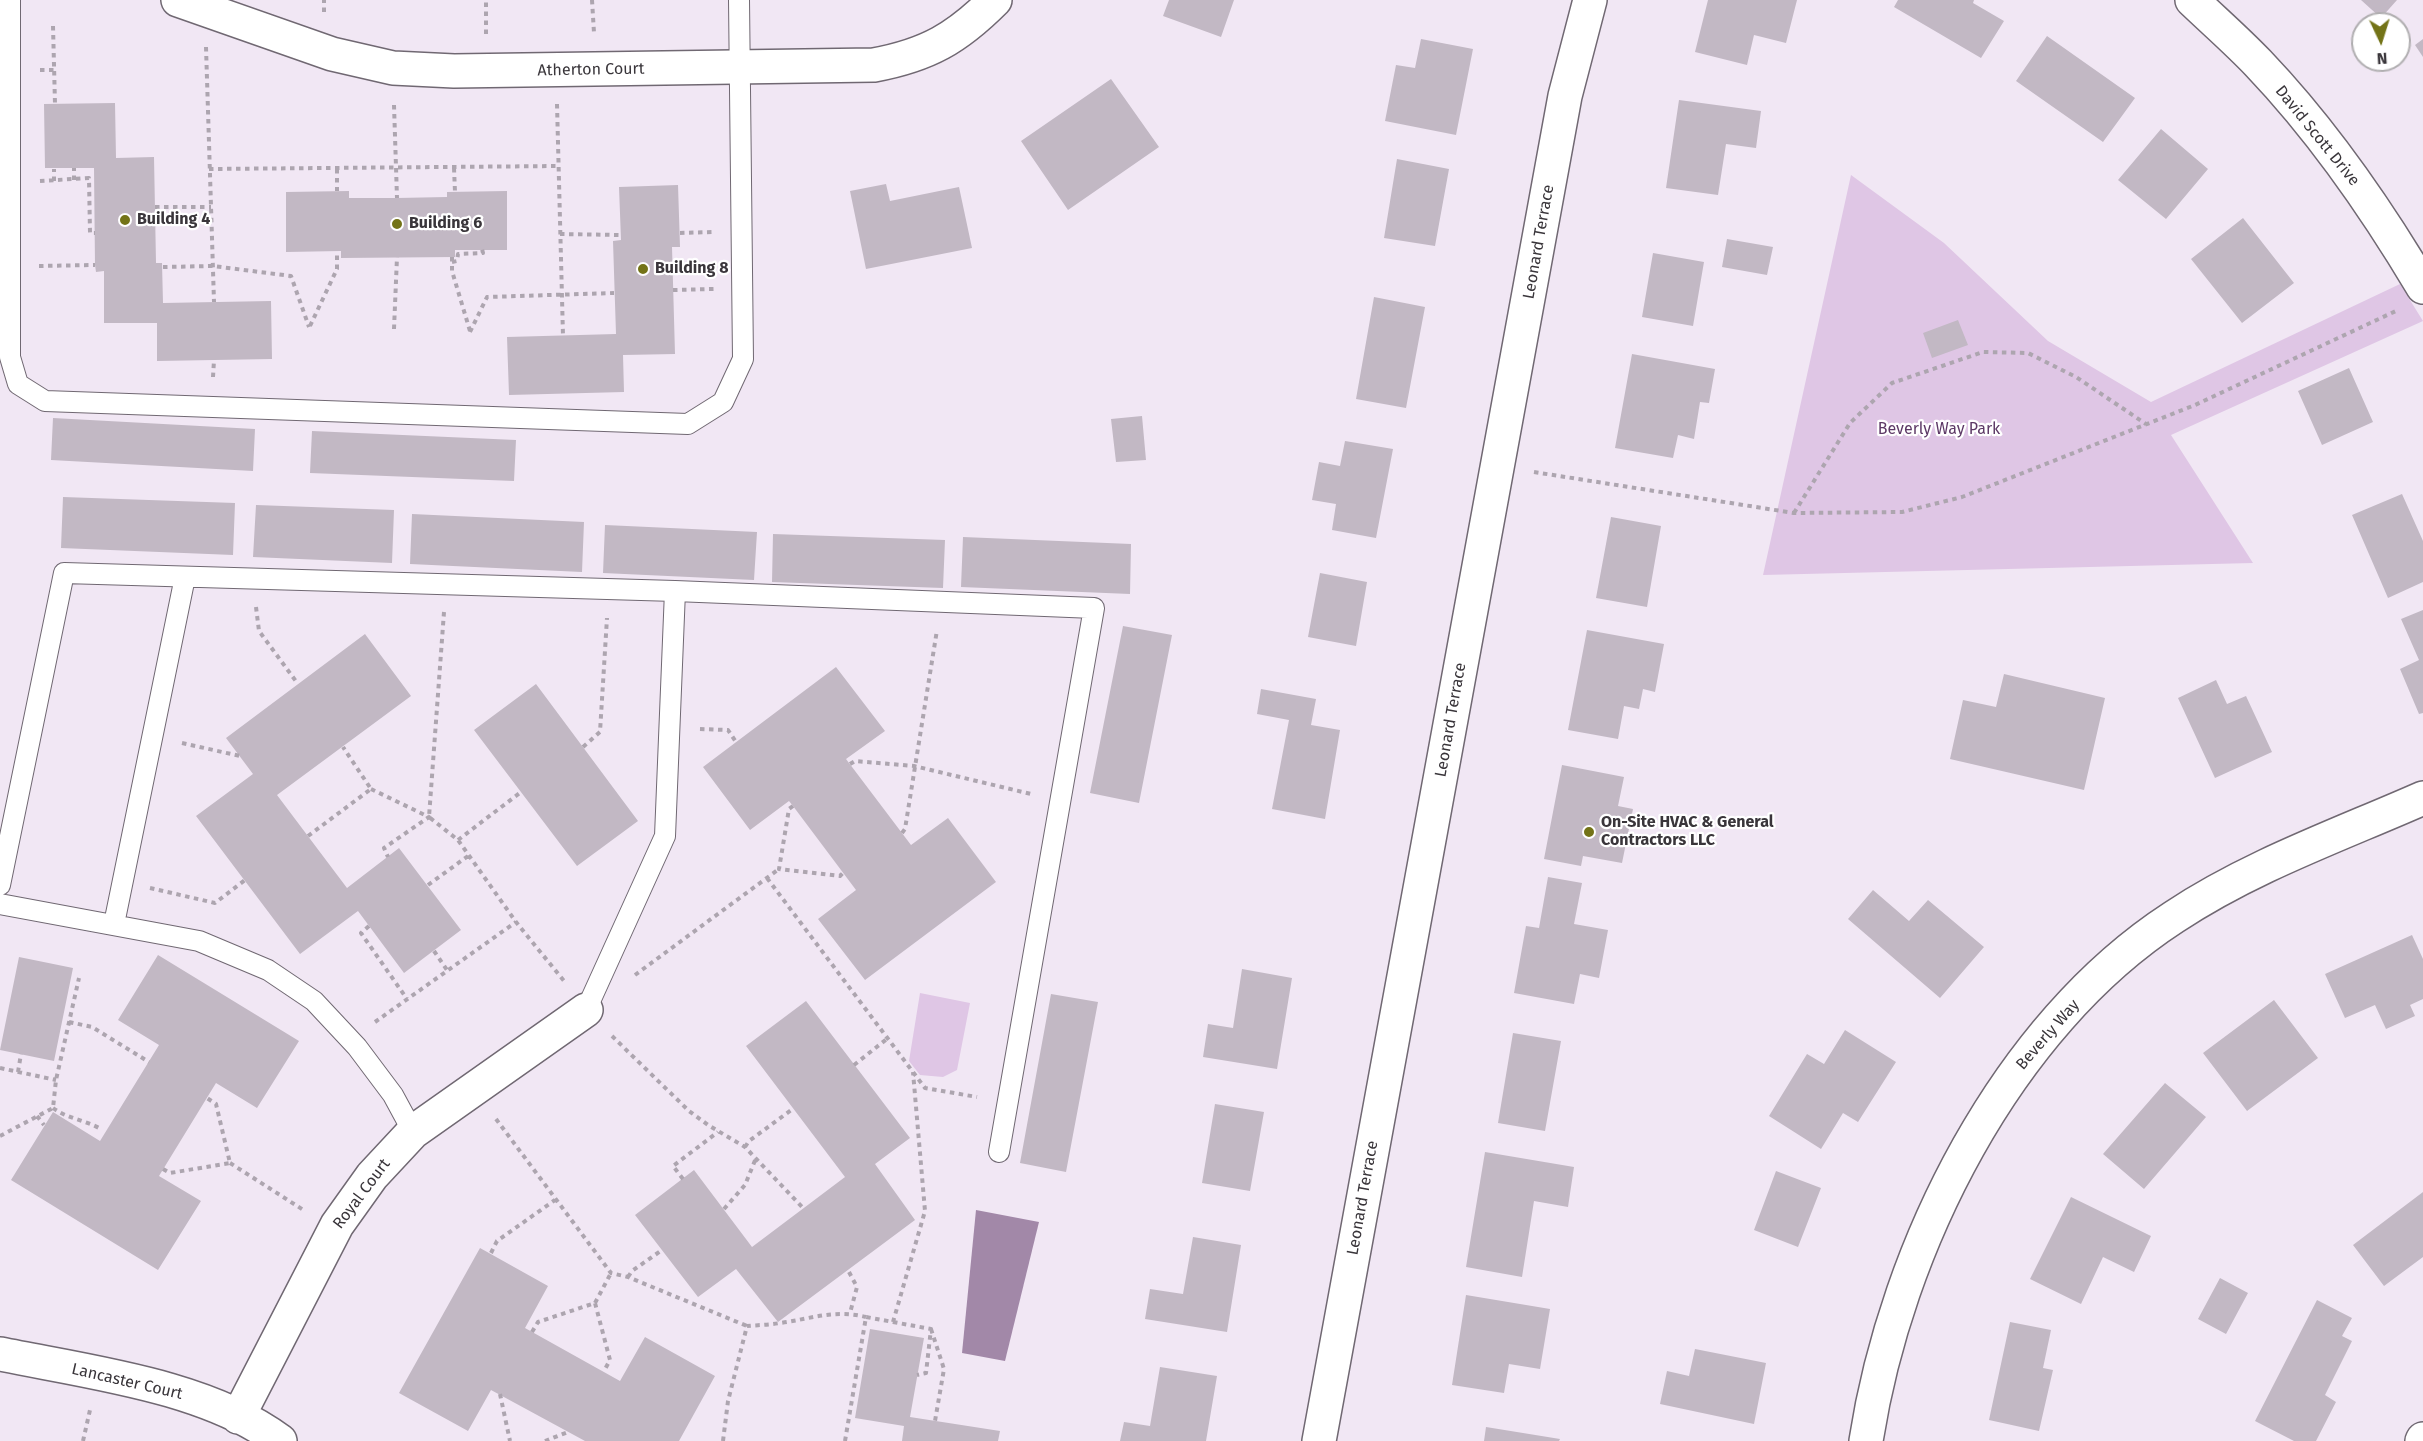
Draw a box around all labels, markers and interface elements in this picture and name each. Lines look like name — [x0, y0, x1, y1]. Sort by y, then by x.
north arrow — [2351, 12, 2411, 72]
text: N — [2376, 49, 2388, 68]
street label: Atherton Court — [537, 59, 645, 81]
street label: David Scott Drive — [2271, 82, 2363, 190]
street label: Leonard Terrace — [1519, 183, 1559, 301]
place label: Building 4 — [137, 210, 210, 230]
marker: Building 4 — [118, 213, 132, 227]
place label: Building 6 — [409, 214, 482, 234]
marker: Building 6 — [390, 217, 404, 231]
place label: Building 8 — [655, 259, 728, 279]
marker: Building 8 — [636, 262, 650, 276]
park label: Beverly Way Park — [1878, 420, 2000, 440]
street label: Leonard Terrace — [1431, 661, 1471, 779]
place label: On-Site HVAC & General Contractors LLC — [1601, 813, 1774, 851]
marker: On-Site HVAC & General Contractors LLC — [1582, 825, 1596, 839]
street label: Beverly Way — [2012, 996, 2084, 1074]
street label: Leonard Terrace — [1343, 1139, 1383, 1257]
street label: Royal Court — [329, 1155, 395, 1233]
street label: Lancaster Court — [70, 1360, 184, 1404]

